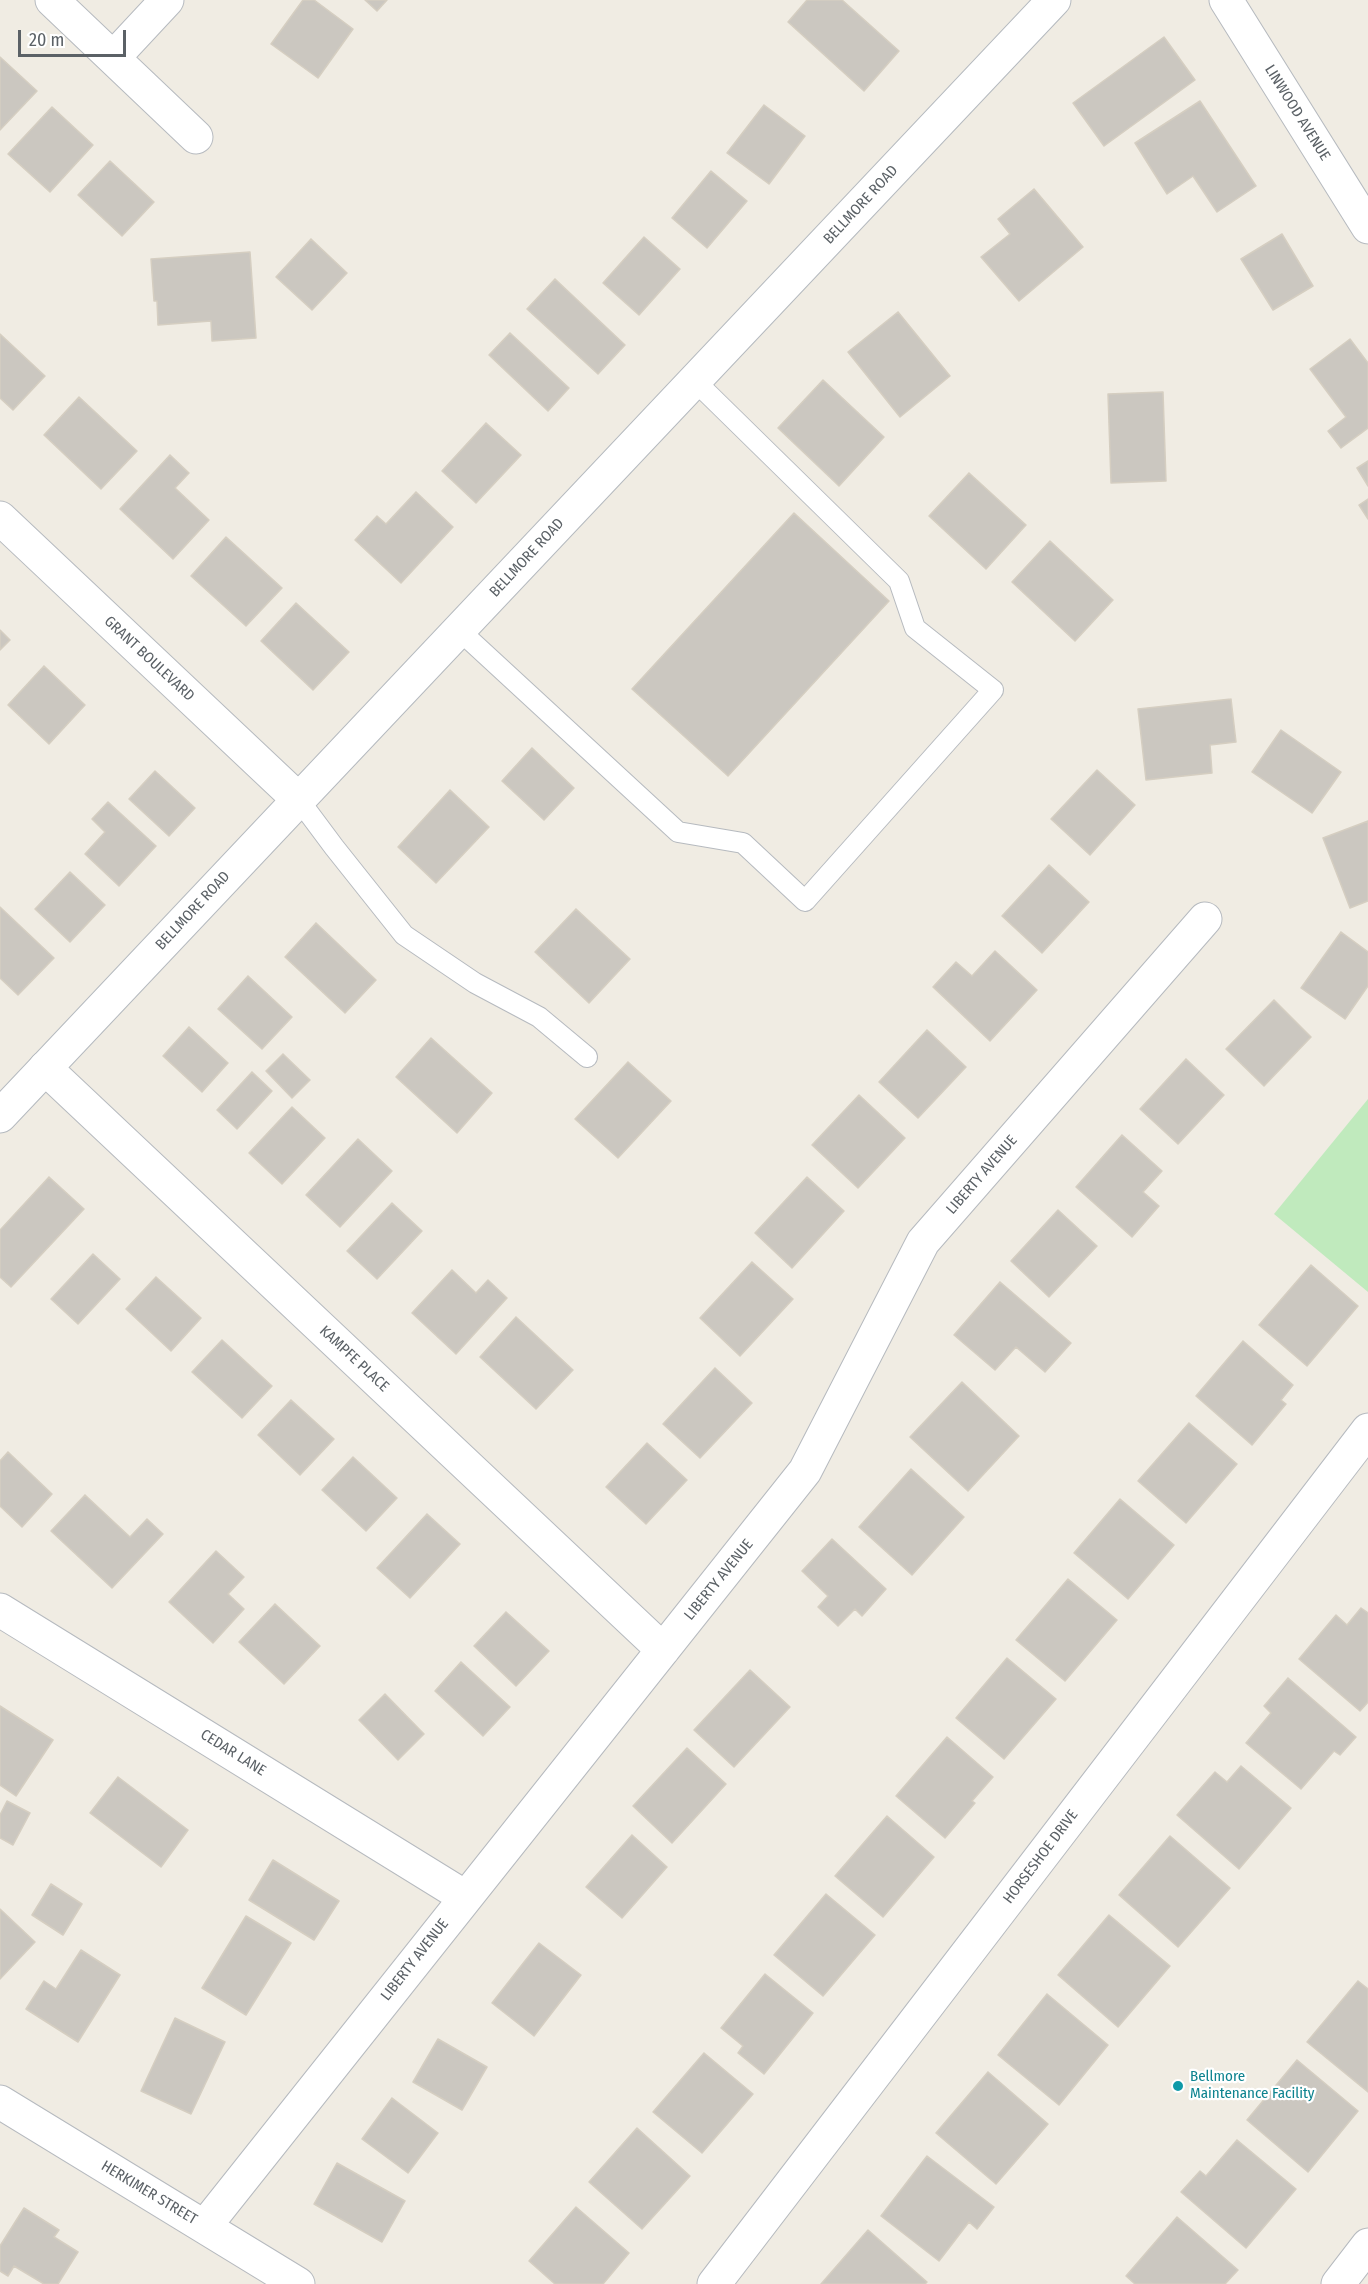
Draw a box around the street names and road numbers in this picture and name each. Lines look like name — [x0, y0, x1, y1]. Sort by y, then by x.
street label: LINWOOD AVENUE — [1260, 62, 1334, 164]
street label: BELLMORE ROAD — [820, 162, 902, 248]
street label: BELLMORE ROAD — [486, 515, 568, 601]
street label: GRANT BOULEVARD — [100, 613, 198, 705]
street label: BELLMORE ROAD — [152, 868, 234, 954]
street label: LIBERTY AVENUE — [943, 1132, 1021, 1218]
street label: KAMPFE PLACE — [316, 1322, 392, 1396]
street label: LIBERTY AVENUE — [681, 1536, 757, 1624]
street label: CEDAR LANE — [197, 1726, 269, 1780]
street label: HORSESHOE DRIVE — [1000, 1806, 1082, 1908]
street label: LIBERTY AVENUE — [377, 1915, 453, 2005]
street label: HERKIMER STREET — [98, 2157, 200, 2229]

